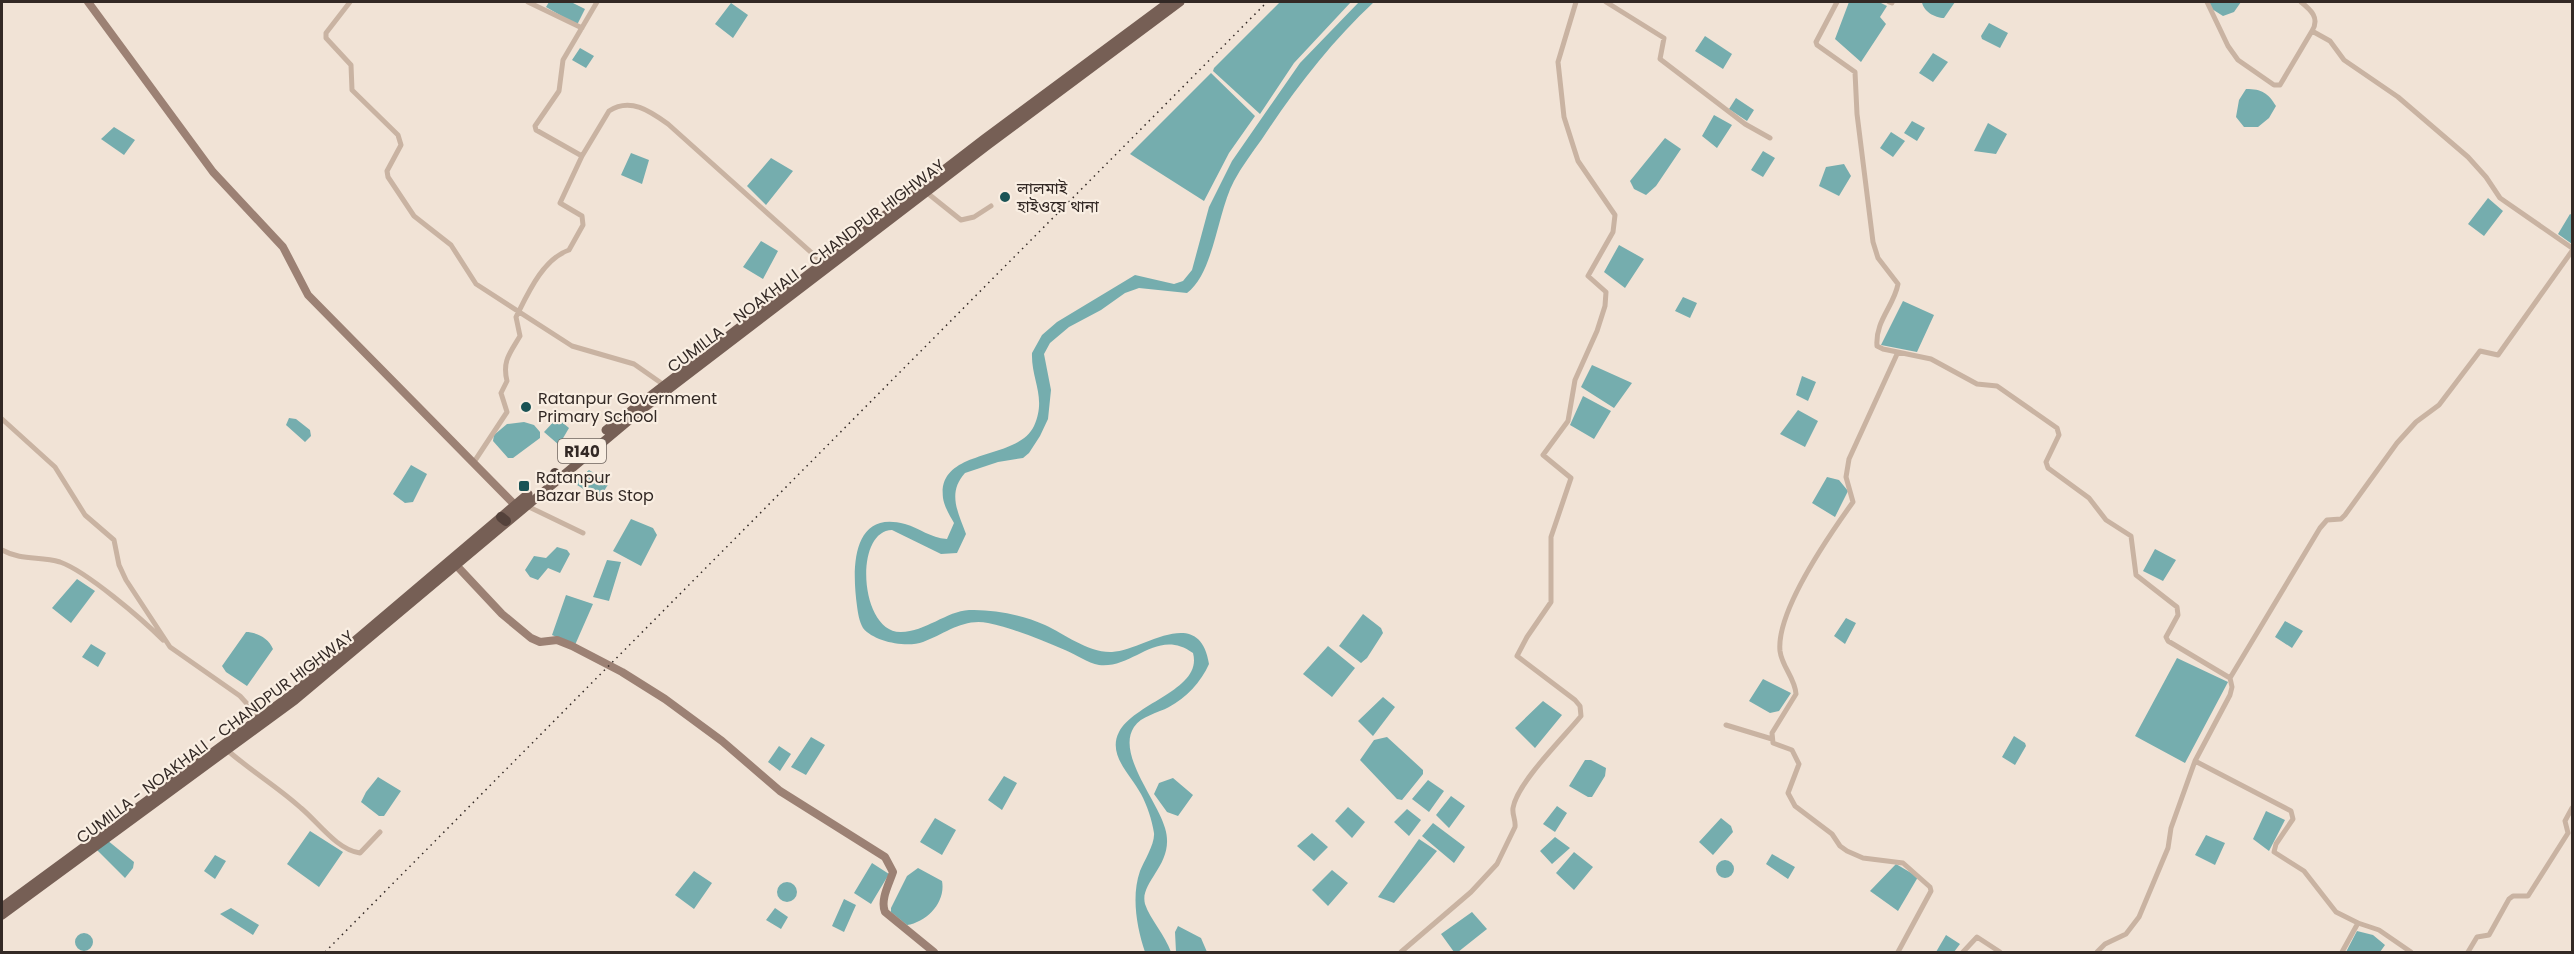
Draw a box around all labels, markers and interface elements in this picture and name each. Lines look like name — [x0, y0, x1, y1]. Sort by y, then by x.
street label: CUMILLA - NOAKHALI - CHANDPUR HIGHWAY — [662, 153, 950, 378]
place label: লালমাই হাইওয়ে থানা — [1016, 177, 1099, 218]
marker: লালমাই হাইওয়ে থানা — [998, 190, 1012, 204]
place label: Ratanpur Government Primary School — [538, 387, 717, 428]
marker: Ratanpur Government Primary School — [519, 400, 533, 414]
road number: R140 — [558, 439, 606, 463]
place label: Ratanpur Bazar Bus Stop — [536, 466, 654, 507]
marker: Ratanpur Bazar Bus Stop — [517, 479, 531, 493]
street label: CUMILLA - NOAKHALI - CHANDPUR HIGHWAY — [71, 624, 359, 849]

